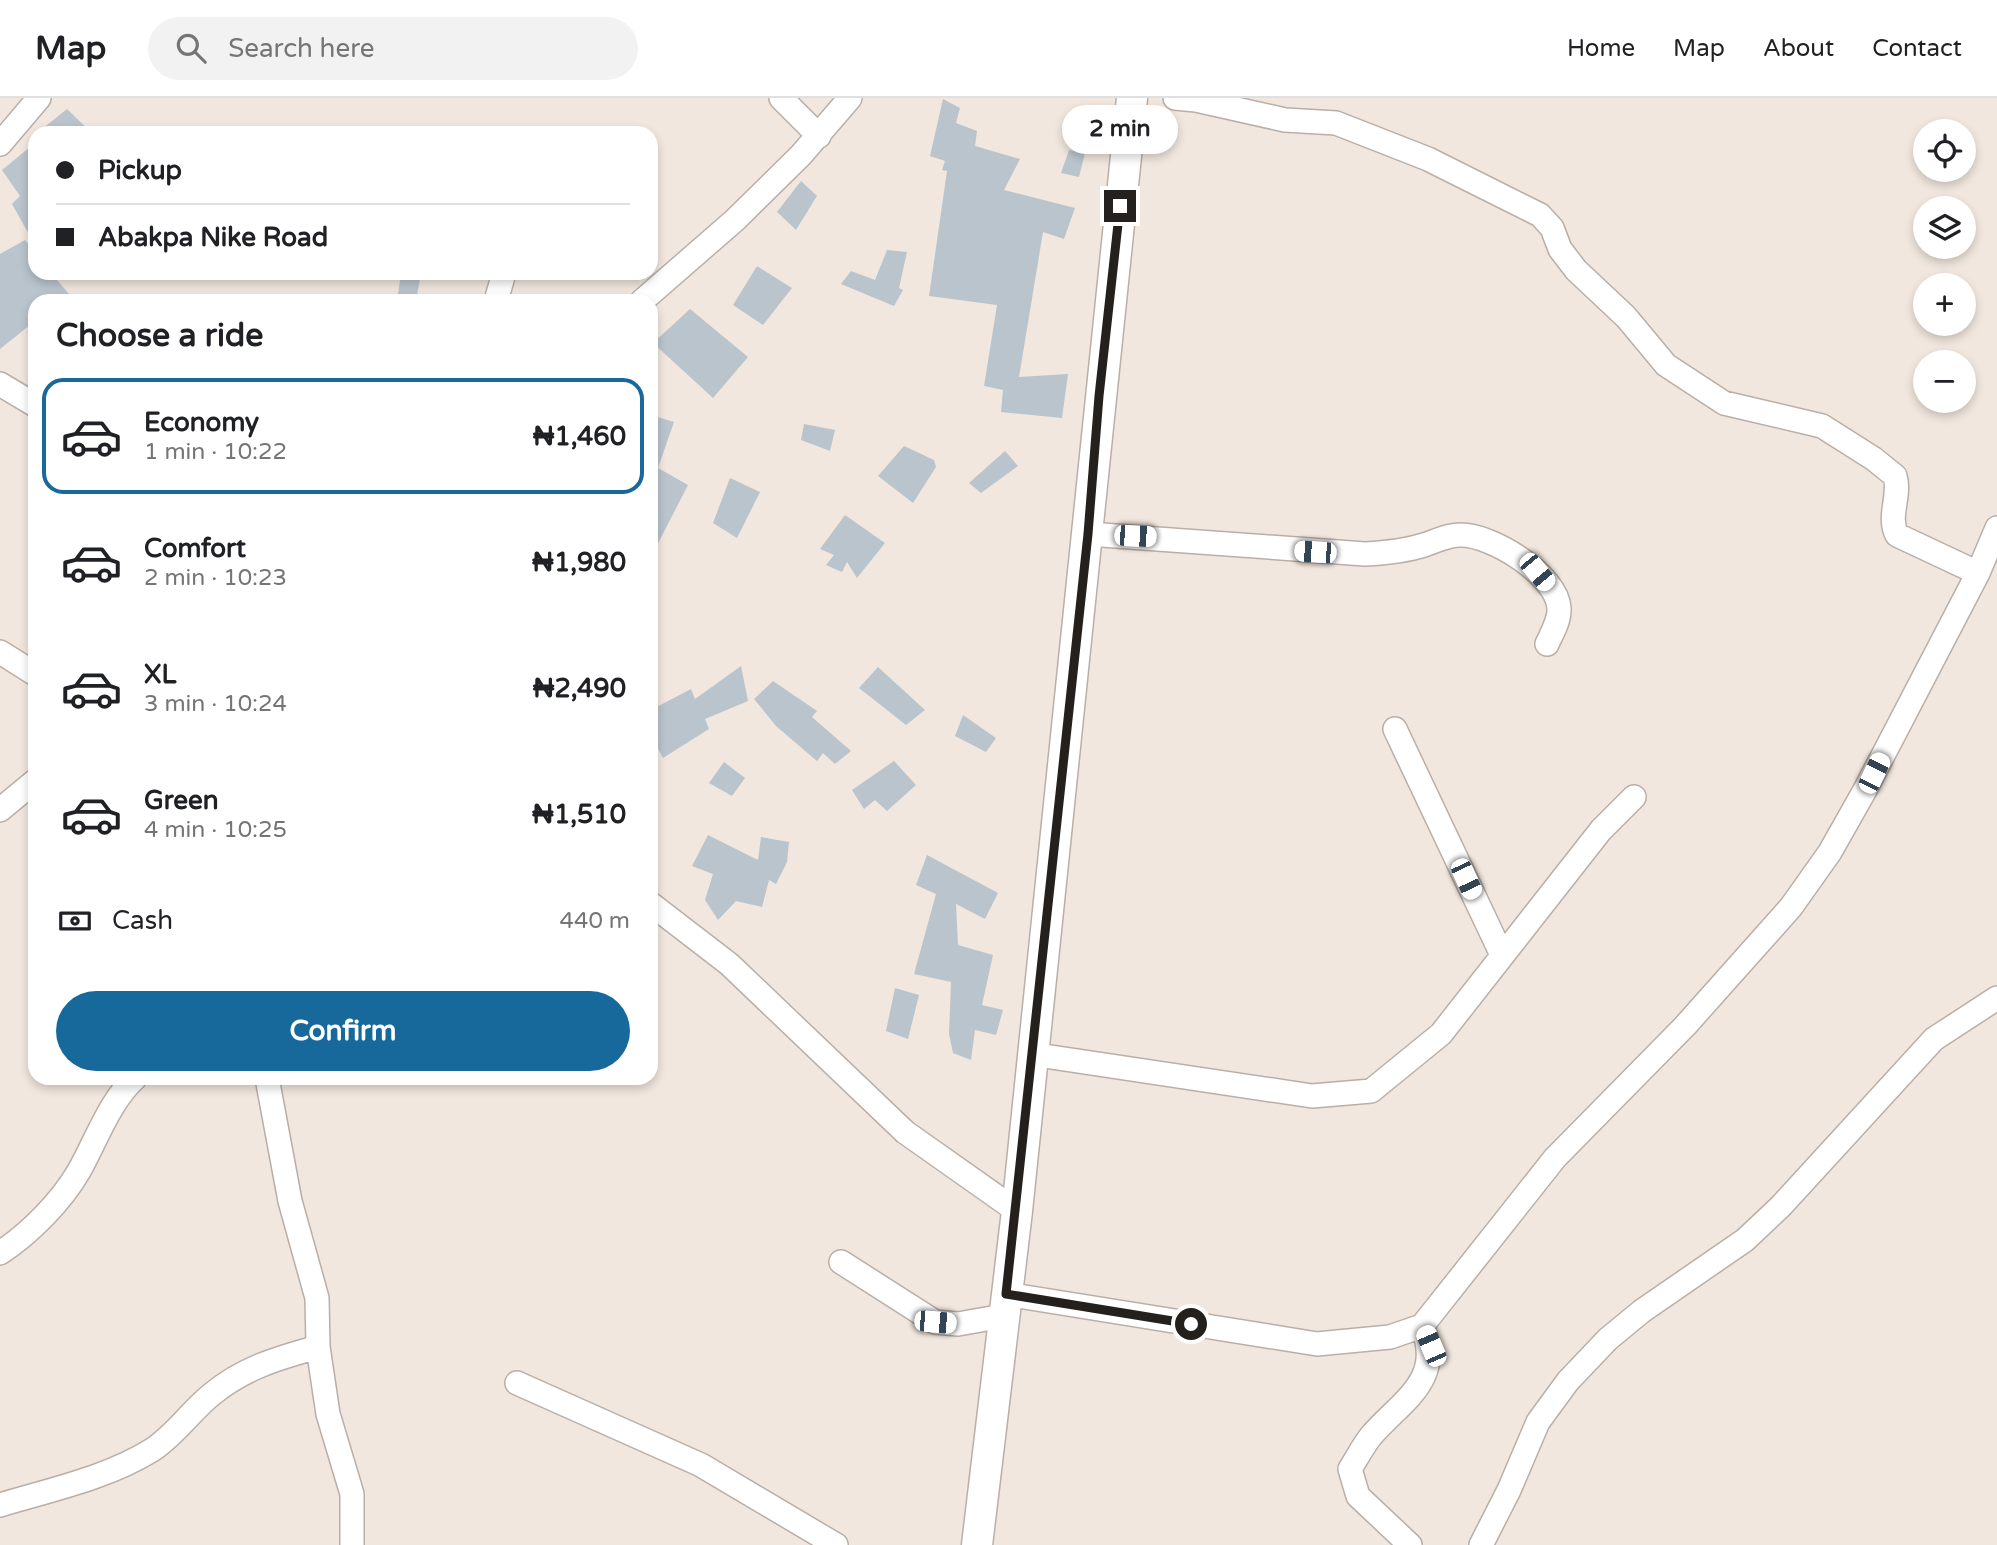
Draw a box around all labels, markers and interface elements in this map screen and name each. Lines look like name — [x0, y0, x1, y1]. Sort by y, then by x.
search box — [148, 17, 638, 80]
text: Map — [35, 29, 106, 68]
icon: search — [172, 29, 210, 67]
text: Search here — [228, 33, 374, 64]
text: Home — [1567, 34, 1635, 63]
text: Map — [1673, 34, 1725, 63]
text: About — [1763, 34, 1834, 63]
text: Contact — [1872, 34, 1962, 63]
callout: 2 min — [1062, 105, 1178, 154]
text: 2 min — [1089, 115, 1151, 143]
map controls — [1913, 119, 1976, 413]
button: locate — [1913, 119, 1976, 182]
text: Pickup — [98, 155, 182, 186]
route end — [1104, 190, 1136, 222]
button: layers — [1913, 196, 1976, 259]
text: Abakpa Nike Road — [98, 222, 328, 253]
button: + — [1913, 273, 1976, 336]
text: Choose a ride — [56, 317, 263, 355]
button: − — [1913, 350, 1976, 413]
icon: car — [60, 405, 123, 468]
text: Economy — [144, 407, 259, 438]
text: ₦1,460 — [533, 421, 626, 452]
text: 1 min · 10:22 — [144, 438, 287, 466]
car — [1114, 525, 1157, 547]
icon: car — [60, 531, 123, 594]
text: Comfort — [144, 533, 246, 564]
car — [1294, 540, 1337, 564]
text: ₦1,980 — [532, 547, 626, 578]
car — [1516, 549, 1559, 595]
text: 2 min · 10:23 — [144, 564, 287, 592]
icon: car — [60, 657, 123, 720]
text: XL — [144, 659, 176, 690]
text: ₦2,490 — [533, 673, 626, 704]
text: 3 min · 10:24 — [144, 690, 287, 718]
car — [1856, 750, 1893, 796]
icon: car — [60, 783, 123, 846]
text: Green — [144, 785, 219, 816]
text: ₦1,510 — [532, 799, 626, 830]
text: 4 min · 10:25 — [144, 816, 287, 844]
car — [1448, 856, 1485, 902]
icon: cash — [56, 902, 94, 940]
text: Cash — [112, 905, 173, 936]
text: 440 m — [560, 907, 630, 935]
button: Confirm — [56, 991, 630, 1071]
route start — [1175, 1308, 1207, 1340]
car — [914, 1310, 957, 1334]
car — [1414, 1323, 1449, 1369]

